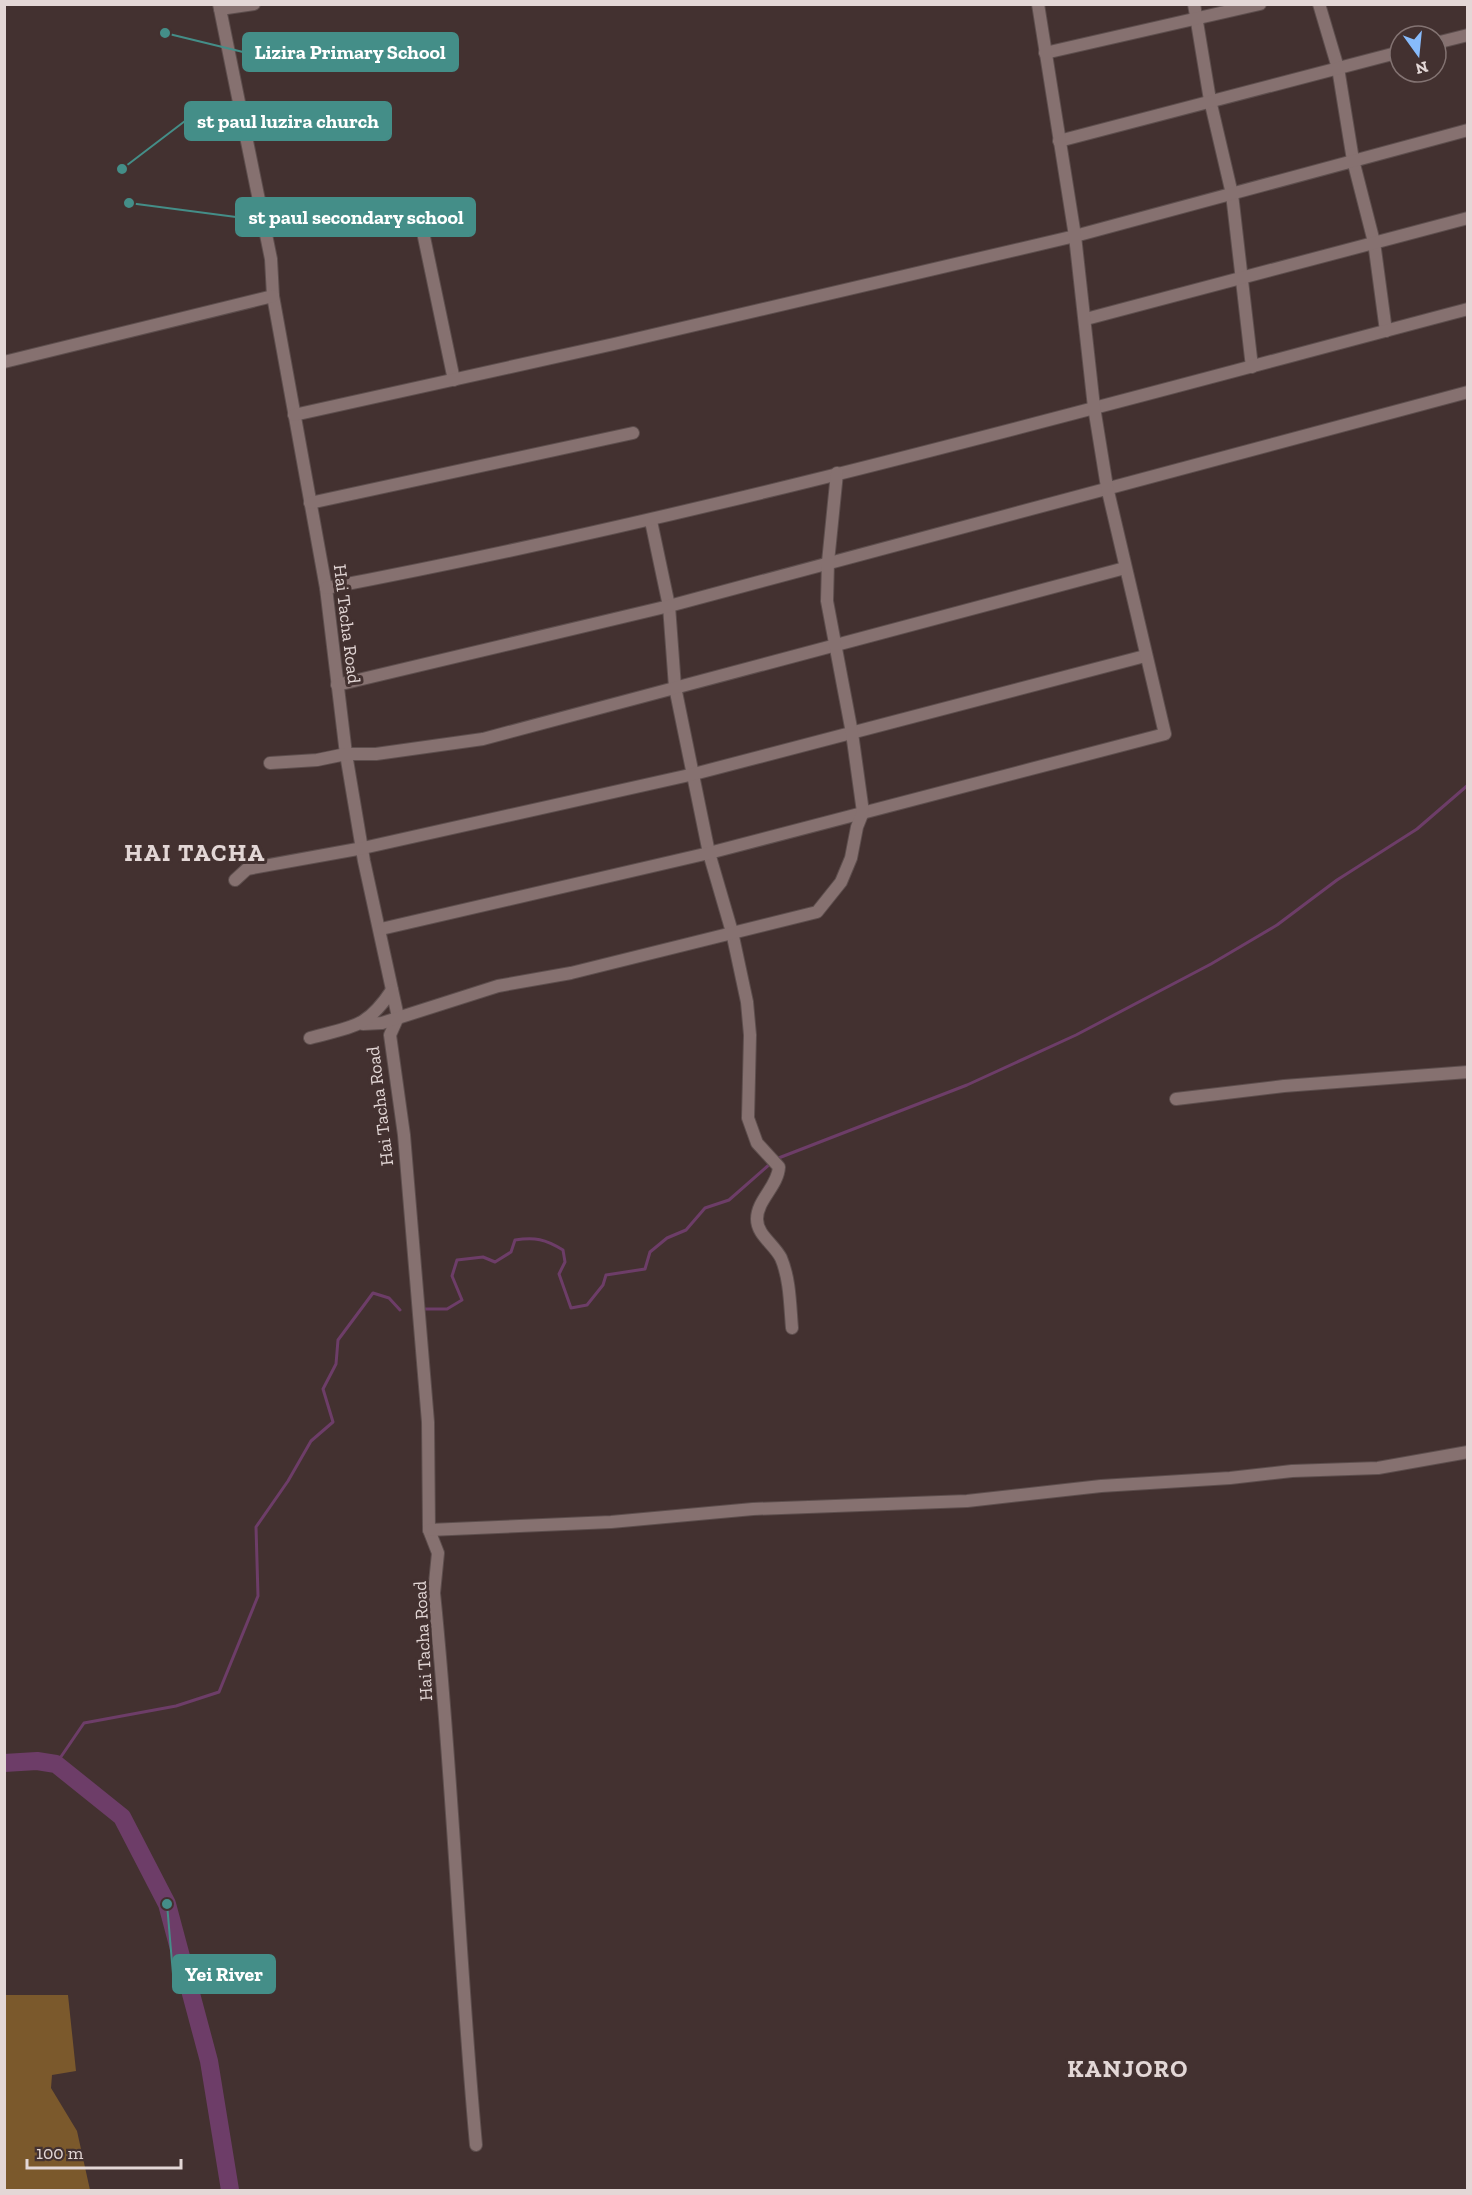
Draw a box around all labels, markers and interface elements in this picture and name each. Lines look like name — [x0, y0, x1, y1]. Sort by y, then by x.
north arrow — [1388, 24, 1448, 84]
callout: Lizira Primary School — [243, 33, 458, 71]
text: Lizira Primary School — [254, 40, 446, 64]
text: N — [1413, 57, 1430, 79]
callout: st paul luzira church — [185, 102, 391, 140]
text: st paul luzira church — [197, 109, 379, 133]
callout: st paul secondary school — [236, 198, 475, 236]
text: st paul secondary school — [248, 205, 464, 229]
street label: Hai Tacha Road — [329, 563, 365, 685]
district label: HAI TACHA — [124, 838, 266, 867]
street label: Hai Tacha Road — [362, 1045, 398, 1167]
street label: Hai Tacha Road — [409, 1580, 437, 1702]
callout: Yei River — [173, 1955, 275, 1993]
text: Yei River — [185, 1962, 263, 1986]
district label: KANJORO — [1067, 2054, 1189, 2083]
scale bar — [27, 2132, 182, 2170]
text: 100 m — [36, 2142, 84, 2164]

